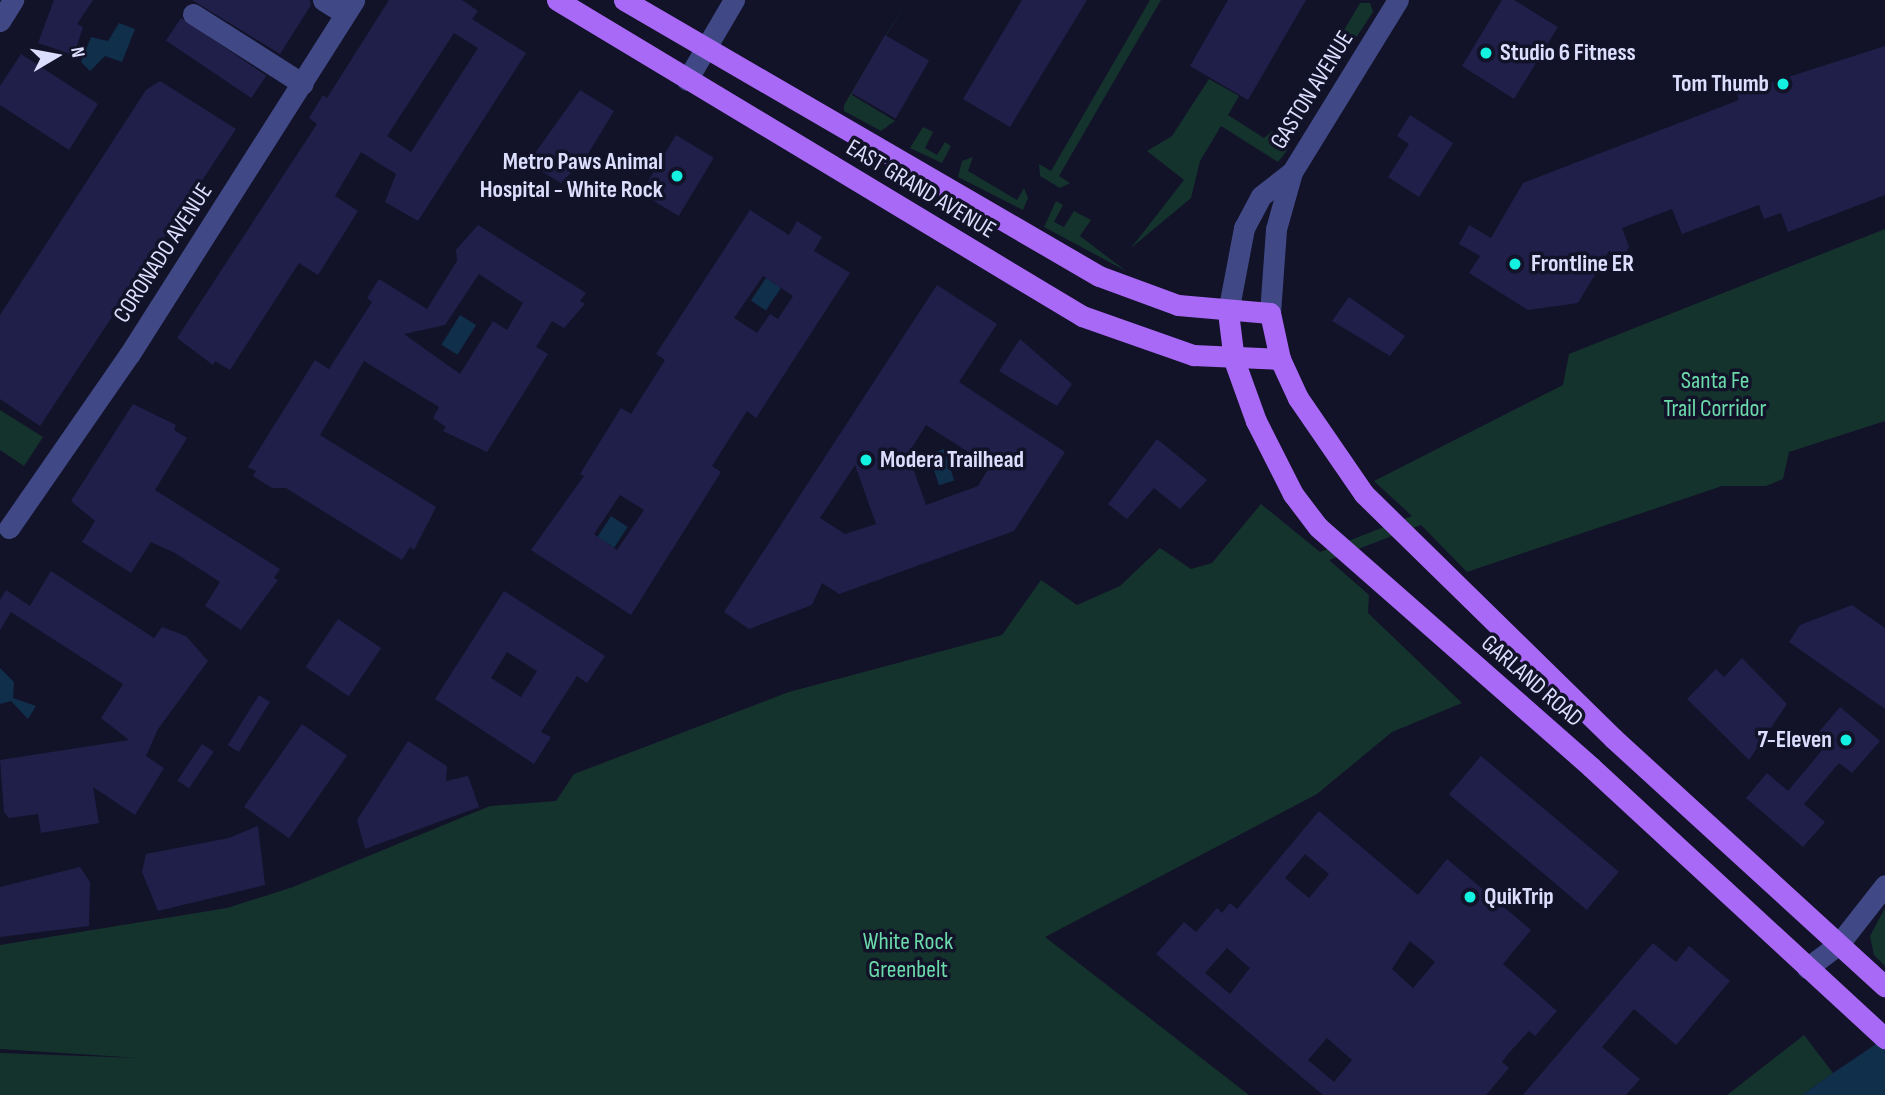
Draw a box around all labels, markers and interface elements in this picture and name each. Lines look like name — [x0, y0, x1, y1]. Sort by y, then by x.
north arrow — [21, 21, 91, 91]
street label: GASTON AVENUE — [1264, 26, 1360, 154]
place label: Studio 6 Fitness — [1500, 39, 1636, 67]
text: N — [65, 45, 89, 59]
marker: Studio 6 Fitness — [1478, 45, 1494, 61]
place label: Tom Thumb — [1672, 70, 1769, 98]
marker: Tom Thumb — [1775, 76, 1791, 92]
street label: EAST GRAND AVENUE — [841, 133, 1001, 245]
place label: Metro Paws Animal Hospital - White Rock — [480, 148, 663, 204]
marker: Metro Paws Animal Hospital - White Rock — [669, 168, 685, 184]
street label: CORONADO AVENUE — [107, 178, 219, 328]
place label: Frontline ER — [1531, 250, 1634, 278]
marker: Frontline ER — [1505, 254, 1525, 274]
park label: Santa Fe Trail Corridor — [1664, 367, 1766, 423]
place label: Modera Trailhead — [880, 446, 1024, 474]
marker: Modera Trailhead — [858, 452, 874, 468]
street label: GARLAND ROAD — [1475, 629, 1589, 733]
place label: 7-Eleven — [1758, 726, 1832, 754]
marker: 7-Eleven — [1838, 732, 1854, 748]
place label: QuikTrip — [1484, 883, 1554, 911]
marker: QuikTrip — [1462, 889, 1478, 905]
park label: White Rock Greenbelt — [863, 928, 953, 984]

